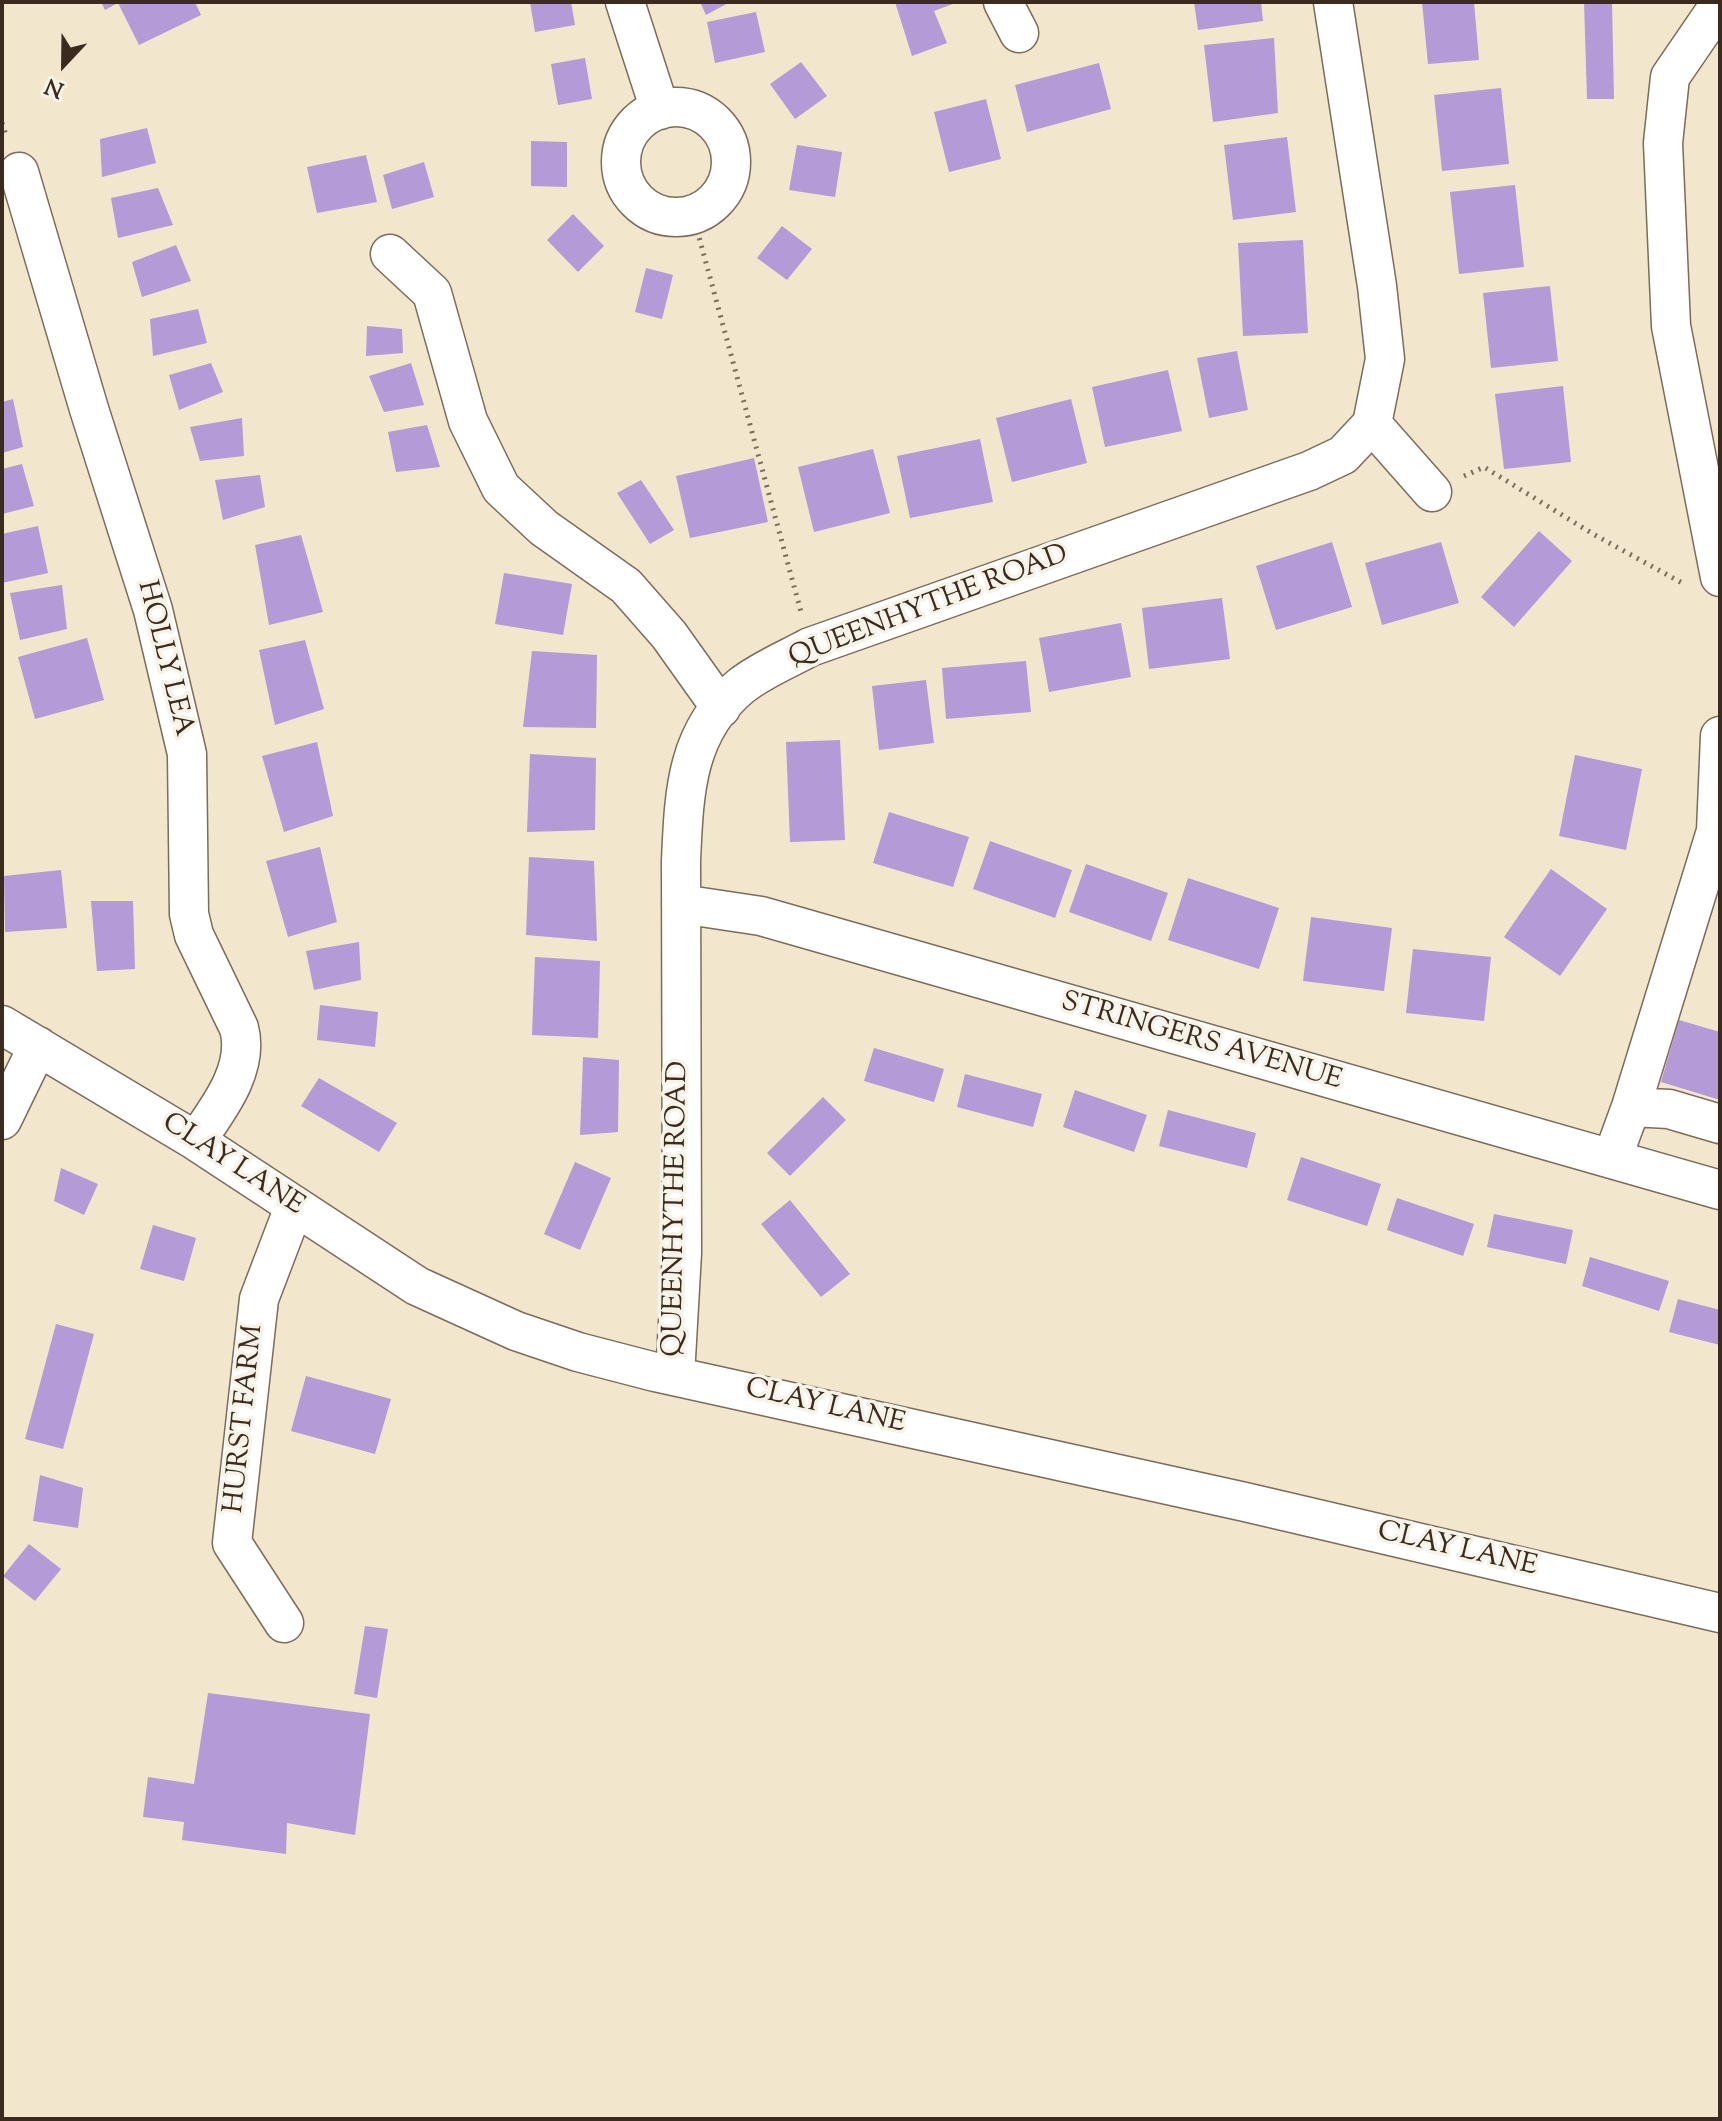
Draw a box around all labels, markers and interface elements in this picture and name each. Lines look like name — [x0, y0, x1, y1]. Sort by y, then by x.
north arrow — [24, 24, 104, 104]
text: N — [41, 68, 69, 104]
street label: QUEENHYTHE ROAD — [785, 539, 1073, 677]
street label: HOLLY LEA — [127, 578, 199, 740]
street label: STRINGERS AVENUE — [1057, 987, 1345, 1099]
street label: QUEENHYTHE ROAD — [659, 1061, 697, 1357]
street label: CLAY LANE — [155, 1108, 309, 1224]
street label: HURST FARM — [219, 1323, 273, 1515]
street label: CLAY LANE — [742, 1373, 908, 1443]
street label: CLAY LANE — [1374, 1516, 1540, 1586]

